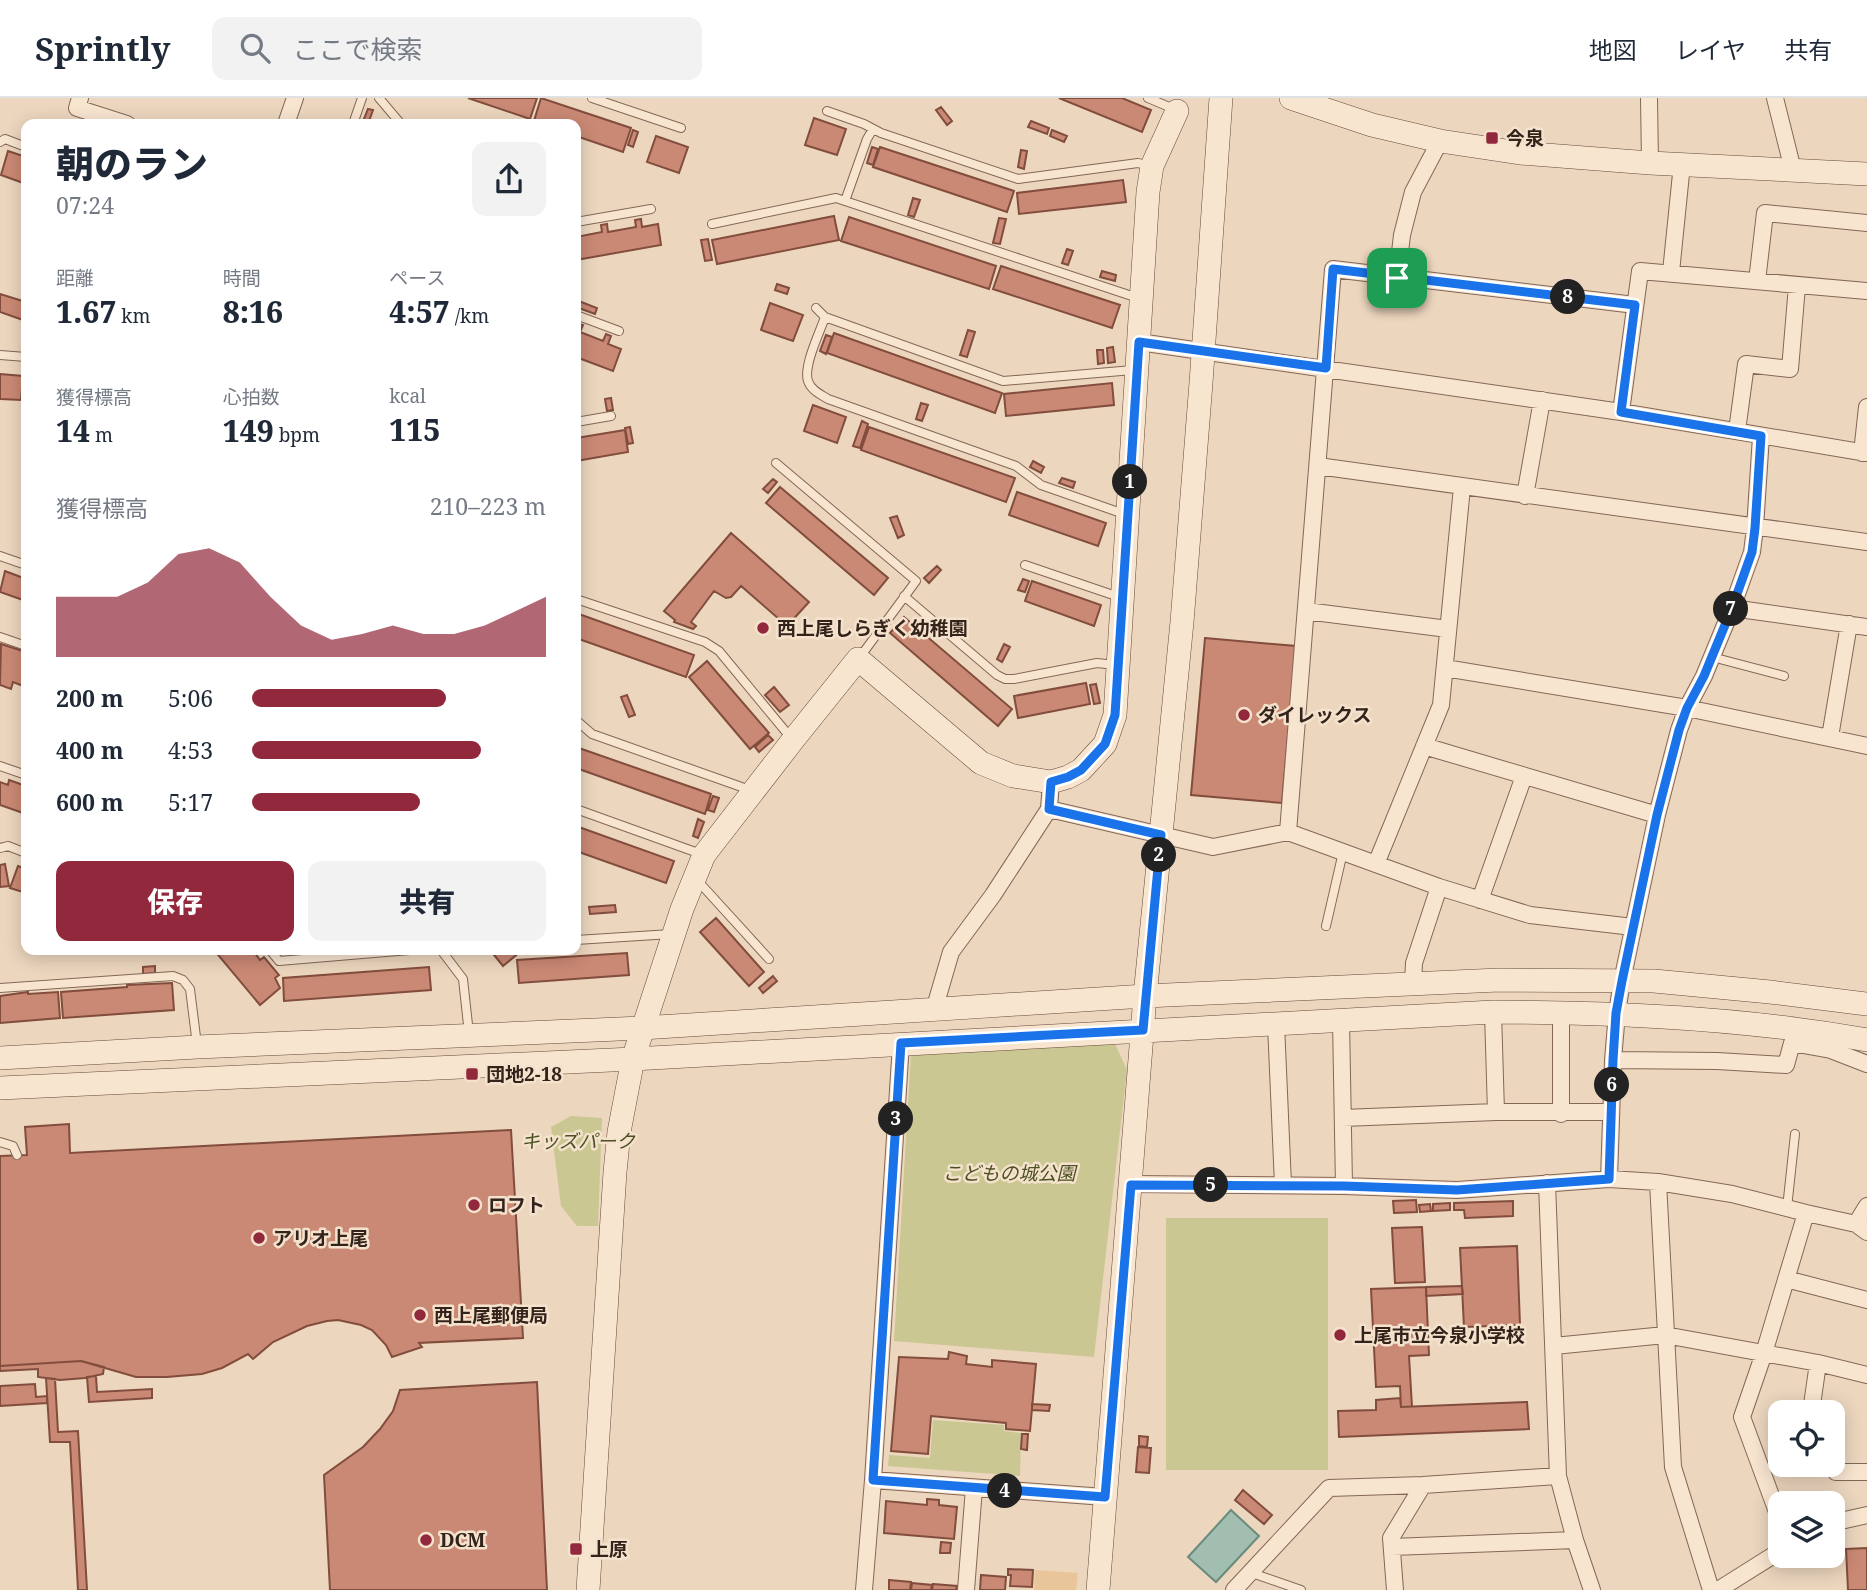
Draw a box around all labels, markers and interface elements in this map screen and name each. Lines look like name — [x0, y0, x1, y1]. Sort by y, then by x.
search box — [212, 17, 702, 80]
text: Sprintly — [35, 26, 170, 71]
icon: search — [236, 29, 274, 67]
text: ここで検索 — [292, 31, 422, 67]
text: 地図 — [1589, 33, 1637, 66]
text: レイヤ — [1675, 33, 1746, 66]
text: 共有 — [1784, 33, 1832, 66]
place label: 今泉 — [1506, 125, 1544, 151]
marker: 今泉 — [1484, 130, 1500, 146]
text: 朝のラン — [56, 137, 208, 189]
button: share — [472, 142, 546, 216]
text: 07:24 — [56, 189, 114, 221]
pin — [1367, 248, 1427, 308]
icon: arrive — [1378, 259, 1416, 297]
text: 距離 — [56, 265, 94, 291]
text: 時間 — [223, 265, 261, 291]
text: ペース — [389, 265, 445, 291]
pin: 8 — [1550, 280, 1586, 314]
text: 8 — [1562, 283, 1573, 309]
text: 1.67 — [56, 291, 116, 332]
text: 8:16 — [223, 291, 283, 332]
text: 4:57 — [389, 291, 450, 332]
text: km — [116, 303, 150, 329]
text: /km — [450, 303, 489, 329]
text: kcal — [389, 383, 426, 409]
text: 獲得標高 — [56, 384, 132, 410]
text: 心拍数 — [223, 384, 280, 410]
text: 115 — [389, 409, 440, 450]
text: 14 — [56, 410, 90, 451]
text: 149 — [223, 410, 274, 451]
text: m — [90, 422, 113, 448]
text: bpm — [274, 422, 320, 448]
pin: 1 — [1112, 464, 1148, 500]
text: 1 — [1124, 468, 1135, 494]
text: 210–223 m — [430, 490, 546, 522]
text: 獲得標高 — [56, 492, 148, 524]
pin: 7 — [1714, 592, 1748, 626]
text: 7 — [1725, 595, 1736, 621]
place label: 西上尾しらぎく幼稚園 — [777, 615, 967, 641]
marker: 西上尾しらぎく幼稚園 — [755, 620, 771, 636]
text: 200 m — [56, 682, 124, 714]
text: 5:06 — [168, 682, 213, 714]
place label: ダイレックス — [1258, 702, 1371, 728]
marker: ダイレックス — [1236, 707, 1252, 723]
text: 400 m — [56, 734, 124, 766]
text: 4:53 — [168, 734, 213, 766]
text: 600 m — [56, 786, 124, 818]
text: 5:17 — [168, 786, 213, 818]
pin: 2 — [1142, 838, 1176, 872]
text: 2 — [1153, 841, 1164, 867]
button: 保存 — [56, 861, 294, 941]
button: 共有 — [308, 861, 546, 941]
place label: 団地2-18 — [486, 1061, 562, 1087]
marker: 団地2-18 — [464, 1066, 480, 1082]
pin: 6 — [1594, 1068, 1630, 1102]
text: 6 — [1606, 1071, 1617, 1097]
pin: 3 — [878, 1102, 914, 1136]
text: 3 — [890, 1105, 901, 1131]
park label: キッズパーク — [521, 1128, 636, 1154]
park label: こどもの城公園 — [942, 1160, 1078, 1186]
pin: 5 — [1194, 1168, 1228, 1202]
text: 5 — [1205, 1171, 1216, 1197]
place label: ロフト — [488, 1192, 545, 1218]
marker: ロフト — [466, 1197, 482, 1213]
place label: アリオ上尾 — [273, 1225, 368, 1251]
marker: アリオ上尾 — [251, 1230, 267, 1246]
place label: 西上尾郵便局 — [434, 1302, 548, 1328]
marker: 西上尾郵便局 — [412, 1307, 428, 1323]
place label: 上尾市立今泉小学校 — [1354, 1322, 1525, 1348]
marker: 上尾市立今泉小学校 — [1332, 1327, 1348, 1343]
map controls — [1768, 1400, 1845, 1568]
button: locate — [1768, 1400, 1845, 1477]
pin: 4 — [988, 1474, 1023, 1508]
text: 4 — [999, 1477, 1010, 1503]
button: layers — [1768, 1491, 1845, 1568]
place label: DCM — [440, 1527, 485, 1553]
marker: DCM — [418, 1532, 434, 1548]
place label: 上原 — [590, 1536, 628, 1562]
marker: 上原 — [568, 1541, 584, 1557]

